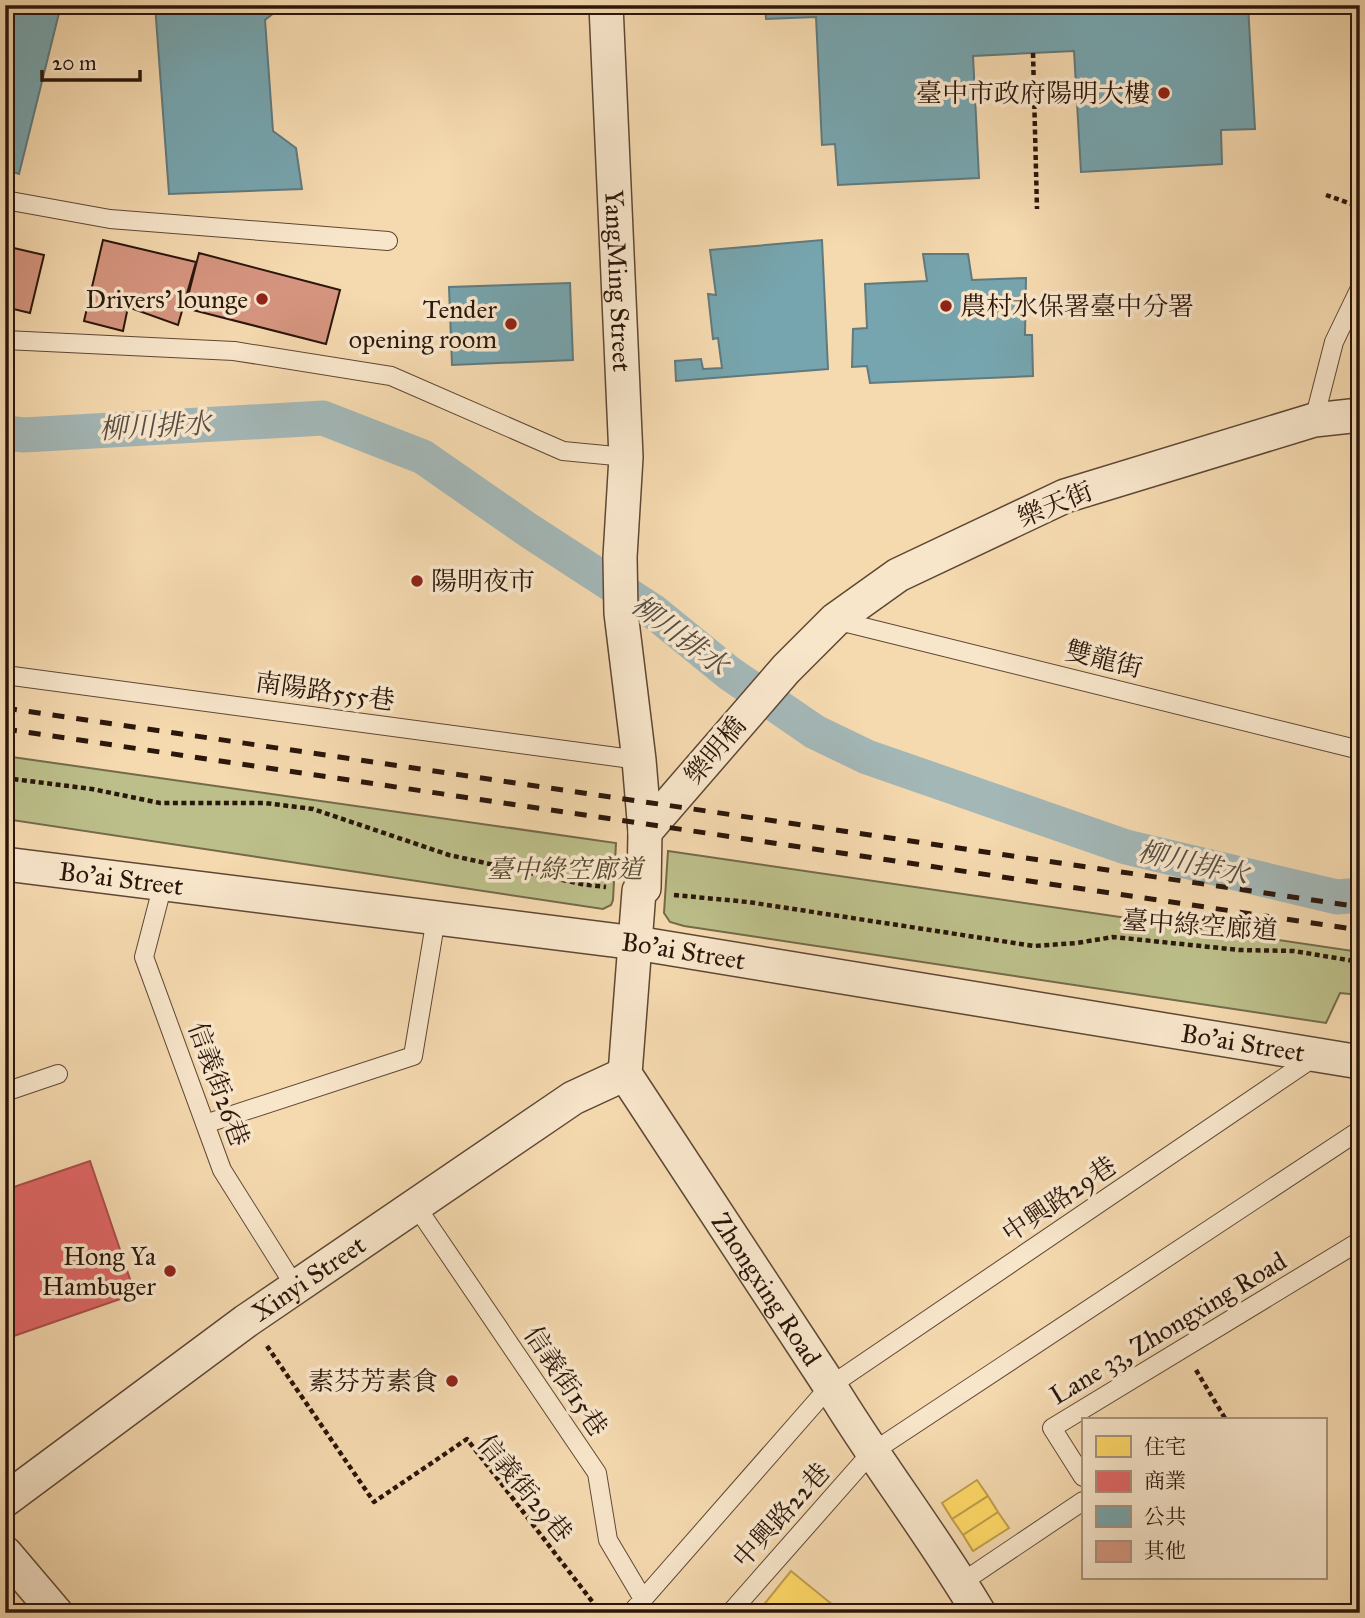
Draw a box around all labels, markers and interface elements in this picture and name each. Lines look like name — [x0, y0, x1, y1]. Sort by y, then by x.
scale bar — [42, 38, 140, 82]
text: 20 m — [52, 50, 97, 76]
place label: 臺中市政府陽明大樓 — [916, 77, 1150, 109]
marker: 臺中市政府陽明大樓 — [1156, 85, 1172, 101]
street label: YangMing Street — [598, 189, 638, 373]
place label: Drivers' lounge — [85, 283, 248, 315]
place label: 農村水保署臺中分署 — [960, 290, 1194, 322]
marker: Drivers' lounge — [254, 291, 270, 307]
place label: Tender opening room — [349, 293, 497, 355]
marker: 農村水保署臺中分署 — [938, 298, 954, 314]
marker: Tender opening room — [503, 316, 519, 332]
water label: 柳川排水 — [98, 405, 215, 446]
street label: 樂天街 — [1013, 475, 1097, 533]
place label: 陽明夜市 — [431, 565, 535, 597]
marker: 陽明夜市 — [409, 573, 425, 589]
water label: 柳川排水 — [625, 587, 738, 684]
street label: 雙龍街 — [1062, 634, 1146, 684]
street label: 南陽路555巷 — [253, 665, 397, 717]
street label: 樂明橋 — [678, 710, 752, 790]
water label: 柳川排水 — [1134, 833, 1254, 893]
park label: 臺中綠空廊道 — [487, 853, 646, 885]
street label: Bo’ai Street — [57, 855, 185, 902]
street label: 臺中綠空廊道 — [1121, 904, 1279, 946]
street label: Bo’ai Street — [620, 925, 748, 977]
street label: 信義街26巷 — [182, 1017, 256, 1151]
street label: Bo’ai Street — [1179, 1017, 1307, 1069]
street label: 中興路29巷 — [996, 1149, 1122, 1249]
street label: Zhongxing Road — [705, 1207, 828, 1372]
street label: Xinyi Street — [246, 1228, 372, 1328]
place label: Hong Ya Hambuger — [42, 1240, 156, 1302]
street label: Lane 33, Zhongxing Road — [1044, 1245, 1292, 1411]
marker: Hong Ya Hambuger — [162, 1263, 178, 1279]
street label: 信義街15巷 — [517, 1320, 615, 1442]
place label: 素芬芳素食 — [308, 1365, 438, 1397]
marker: 素芬芳素食 — [444, 1373, 460, 1389]
legend — [1082, 1418, 1326, 1580]
street label: 信義街29巷 — [471, 1428, 579, 1548]
text: 住宅 — [1144, 1434, 1186, 1460]
street label: 中興路22巷 — [726, 1456, 836, 1574]
text: 商業 — [1144, 1468, 1186, 1494]
text: 公共 — [1144, 1504, 1186, 1530]
text: 其他 — [1144, 1538, 1186, 1564]

